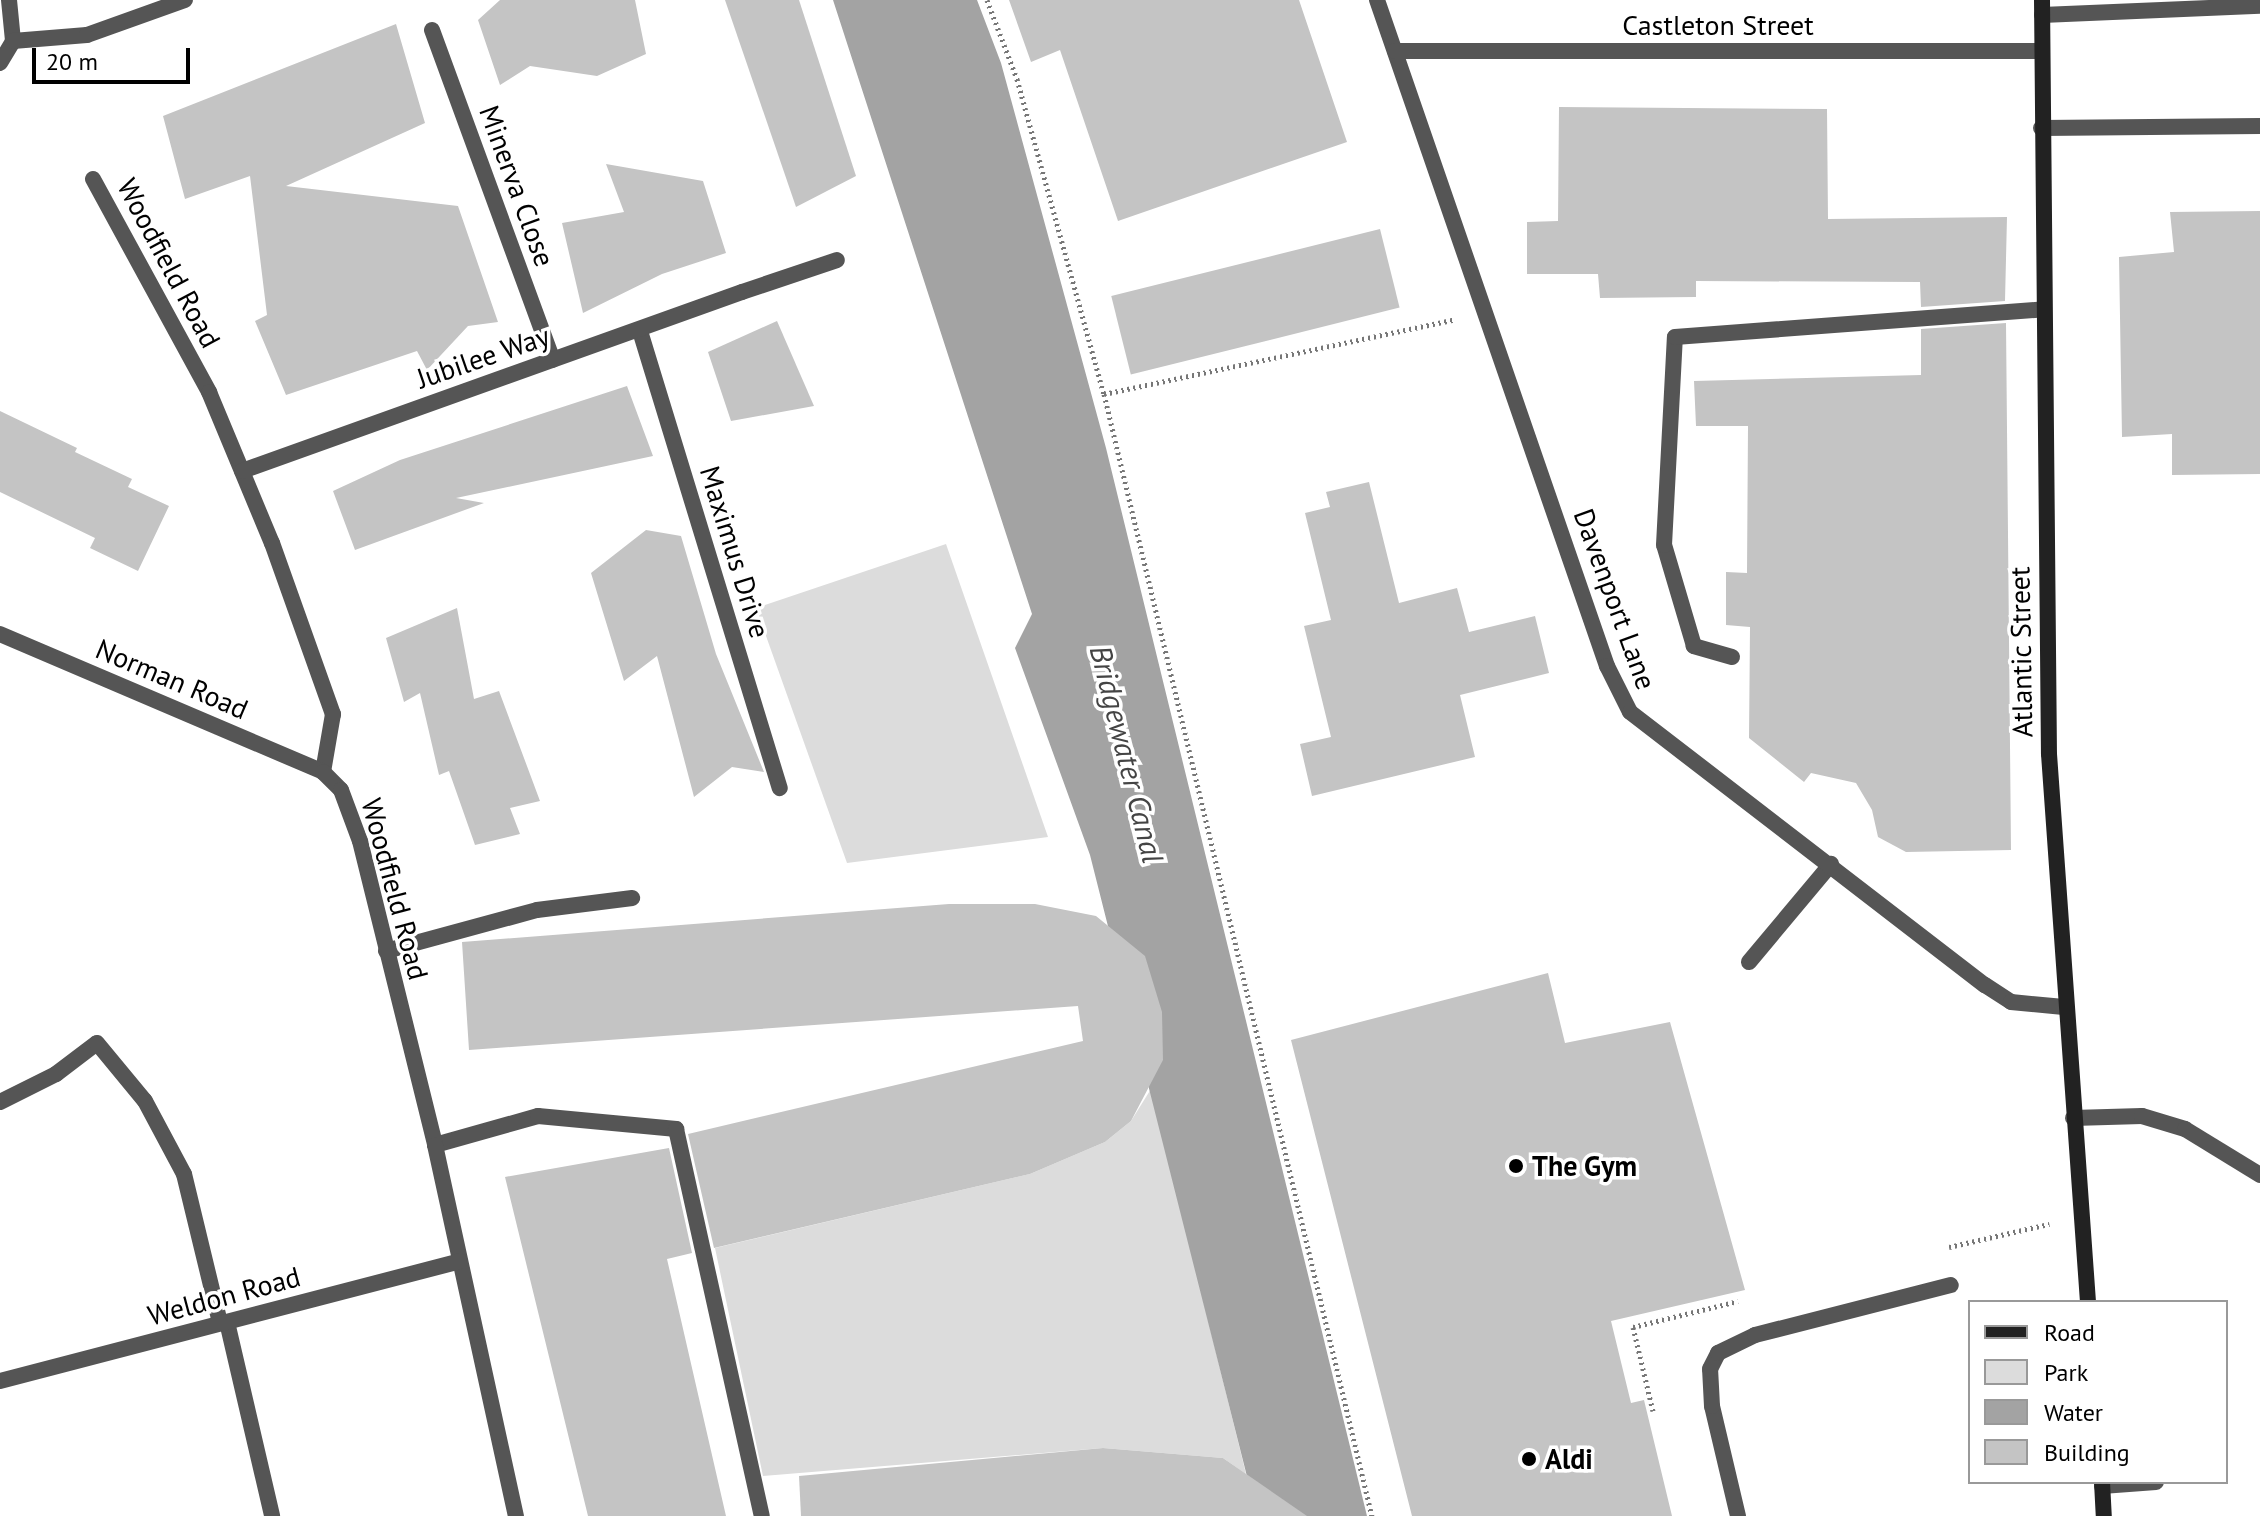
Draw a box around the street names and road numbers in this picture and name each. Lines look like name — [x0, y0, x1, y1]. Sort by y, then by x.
street label: Castleton Street — [1622, 8, 1814, 42]
street label: Minerva Close — [472, 101, 562, 271]
street label: Woodfield Road — [110, 173, 228, 353]
street label: Jubilee Way — [412, 319, 554, 395]
street label: Maximus Drive — [693, 462, 777, 642]
street label: Davenport Lane — [1567, 504, 1663, 694]
street label: Atlantic Street — [2003, 566, 2039, 738]
street label: Norman Road — [91, 632, 253, 726]
street label: Woodfield Road — [355, 795, 435, 983]
street label: Weldon Road — [144, 1260, 304, 1332]

